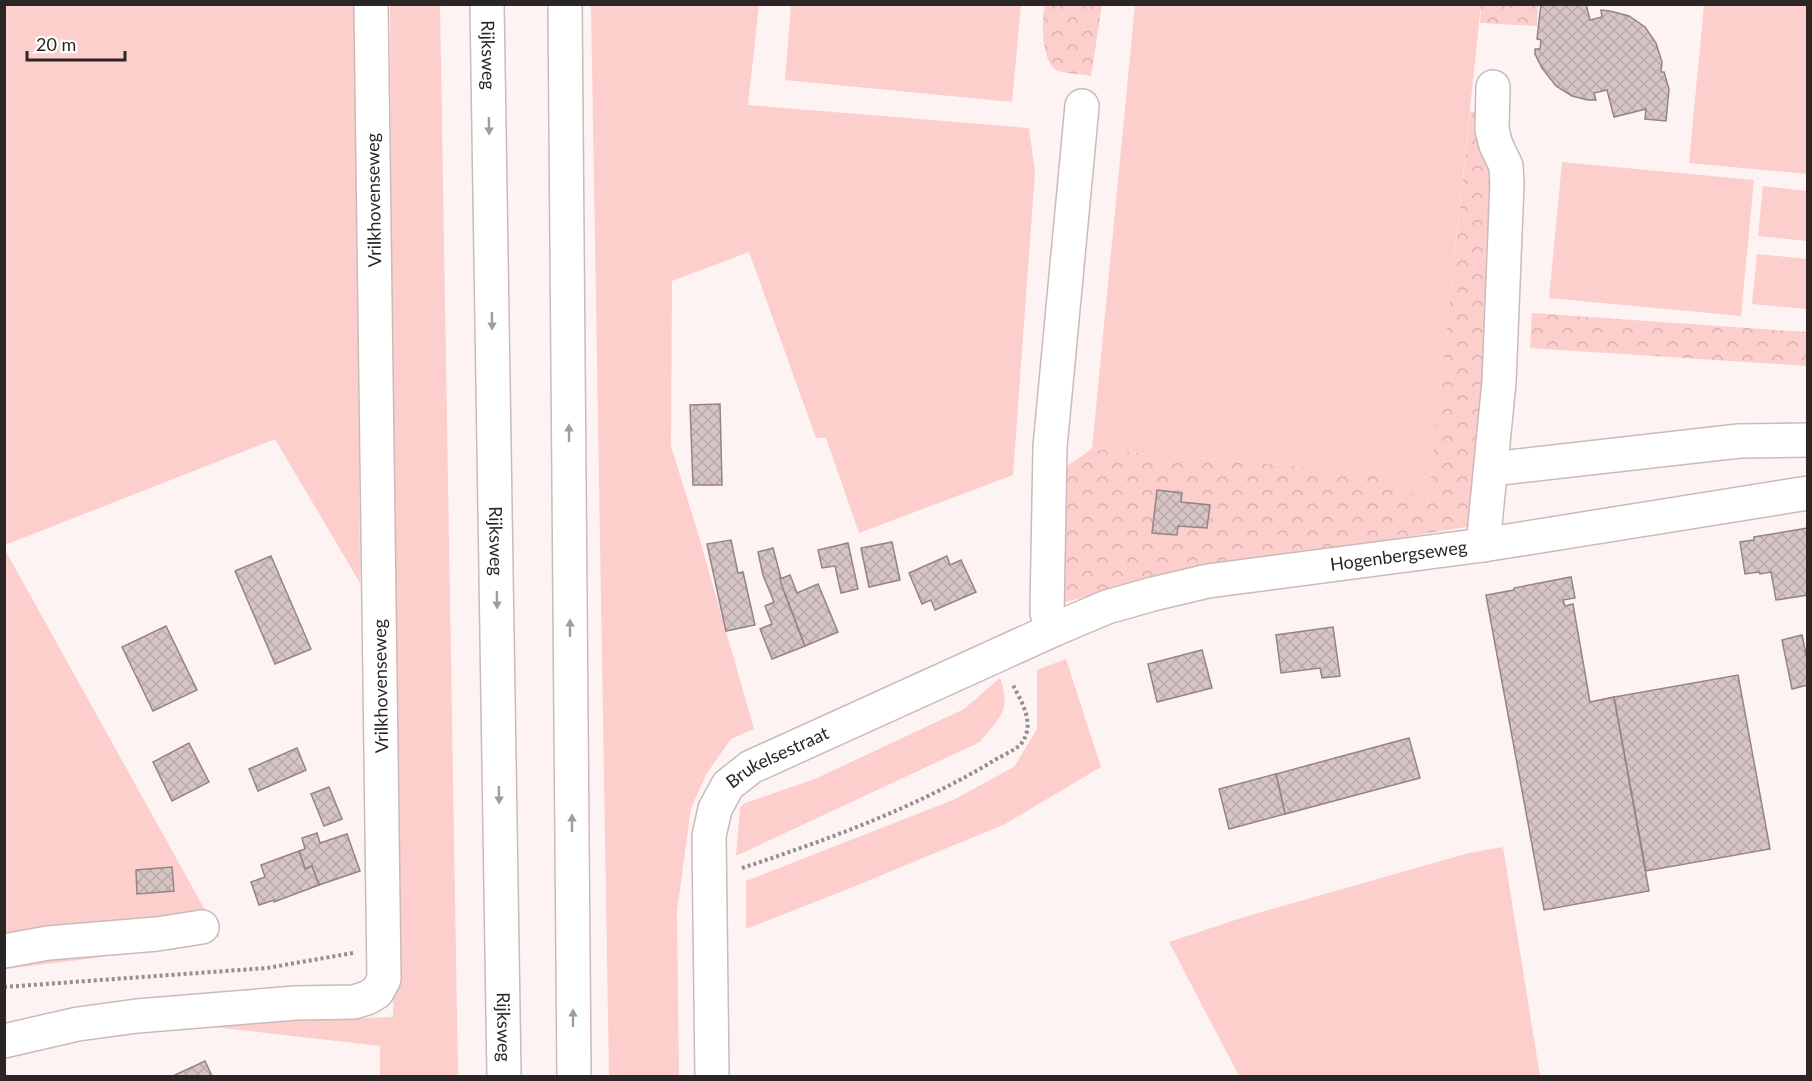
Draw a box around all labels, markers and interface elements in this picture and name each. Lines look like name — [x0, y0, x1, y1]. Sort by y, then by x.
street label: Rijksweg — [477, 20, 500, 90]
scale bar — [27, 24, 124, 62]
text: 20 m — [36, 33, 76, 55]
one-way arrow — [484, 116, 494, 135]
street label: Vrilkhovenseweg — [361, 133, 385, 267]
one-way arrow — [487, 311, 497, 330]
one-way arrow — [564, 424, 574, 443]
street label: Rijksweg — [485, 506, 508, 576]
street label: Hogenbergseweg — [1329, 535, 1468, 575]
one-way arrow — [492, 590, 501, 609]
street label: Vrilkhovenseweg — [368, 619, 392, 753]
one-way arrow — [565, 619, 575, 638]
street label: Brukelsestraat — [721, 721, 832, 792]
one-way arrow — [495, 785, 504, 804]
one-way arrow — [567, 814, 577, 833]
street label: Rijksweg — [493, 992, 516, 1062]
one-way arrow — [568, 1009, 578, 1028]

